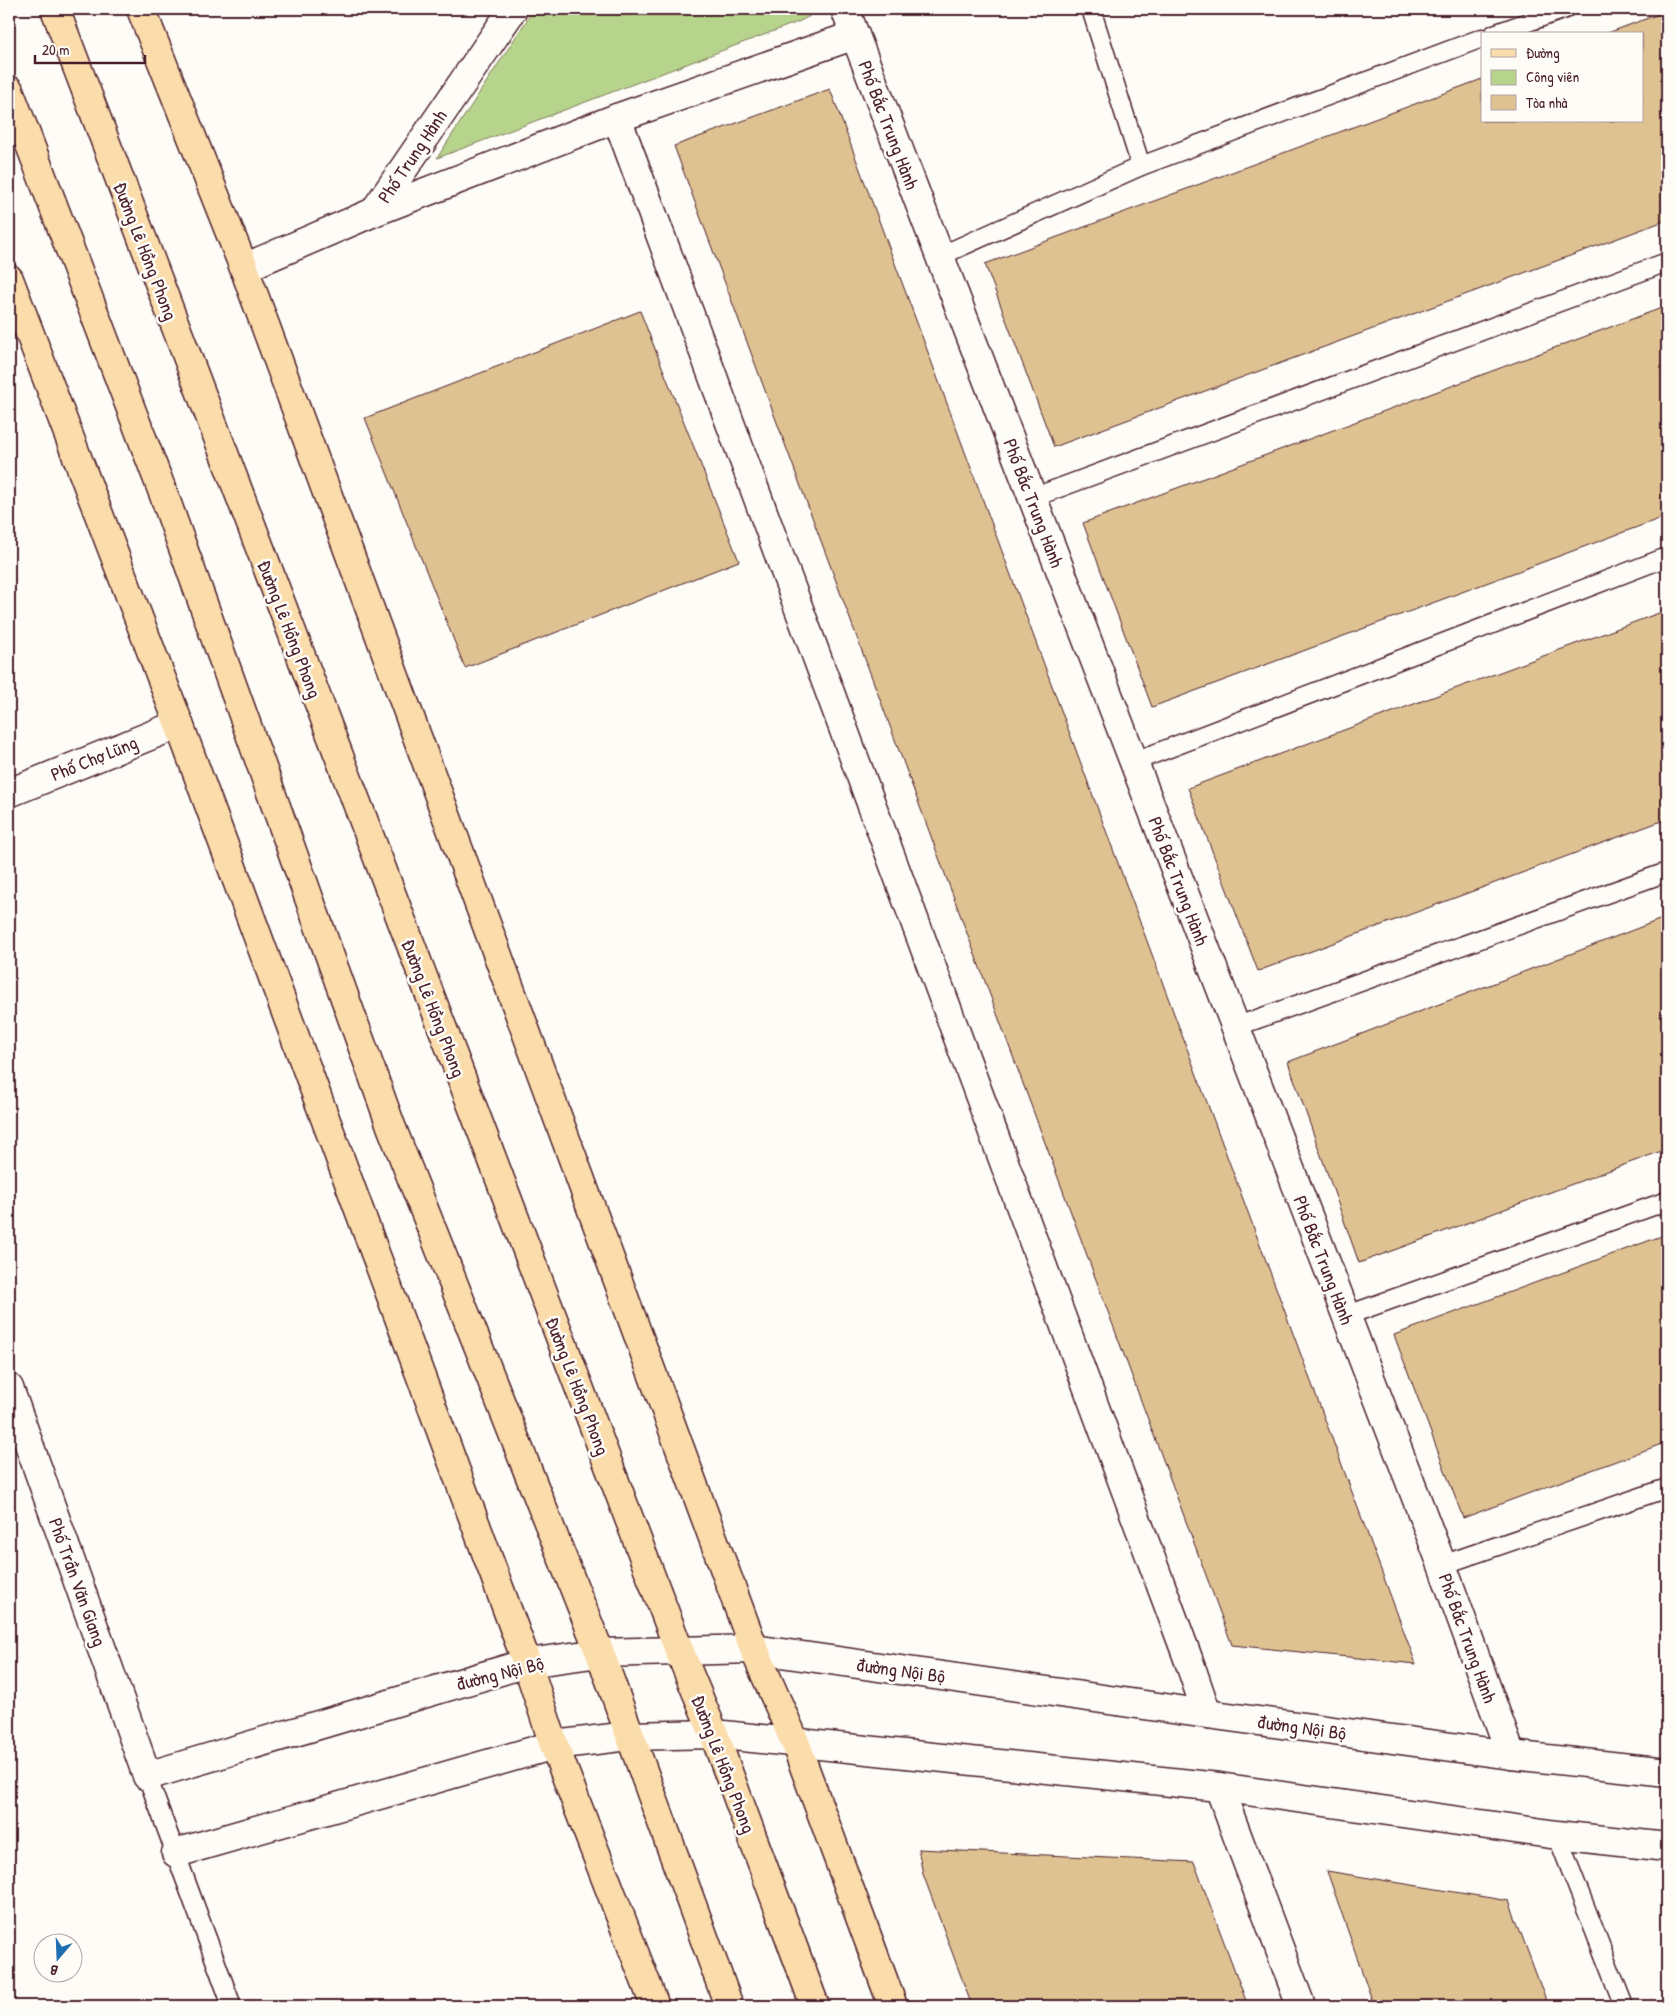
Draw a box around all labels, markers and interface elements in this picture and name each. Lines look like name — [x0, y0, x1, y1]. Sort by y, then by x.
scale bar — [35, 32, 145, 64]
legend — [1481, 32, 1644, 122]
text: 20 m — [42, 39, 69, 60]
text: Đường — [1526, 42, 1560, 63]
street label: Phố Bắc Trung Hành — [852, 57, 926, 193]
text: Công viên — [1526, 66, 1580, 87]
text: Tòa nhà — [1526, 92, 1567, 113]
street label: Phố Trung Hành — [371, 104, 453, 208]
street label: Đường Lê Hồng Phong — [108, 178, 184, 324]
street label: Phố Bắc Trung Hành — [997, 435, 1071, 571]
street label: Đường Lê Hồng Phong — [252, 556, 328, 702]
street label: Phố Chợ Lũng — [47, 729, 141, 787]
street label: Phố Bắc Trung Hành — [1142, 813, 1216, 949]
street label: Đường Lê Hồng Phong — [396, 935, 472, 1081]
street label: Phố Bắc Trung Hành — [1287, 1192, 1361, 1328]
street label: Đường Lê Hồng Phong — [540, 1313, 616, 1459]
street label: Phố Trần Văn Giang — [43, 1514, 113, 1650]
street label: Phố Bắc Trung Hành — [1433, 1570, 1503, 1706]
street label: đường Nội Bộ — [454, 1650, 547, 1696]
street label: đường Nội Bộ — [855, 1651, 947, 1689]
street label: Đường Lê Hồng Phong — [686, 1691, 762, 1837]
street label: đường Nội Bộ — [1256, 1708, 1348, 1746]
north arrow — [32, 1932, 82, 1982]
text: B — [47, 1961, 60, 1981]

